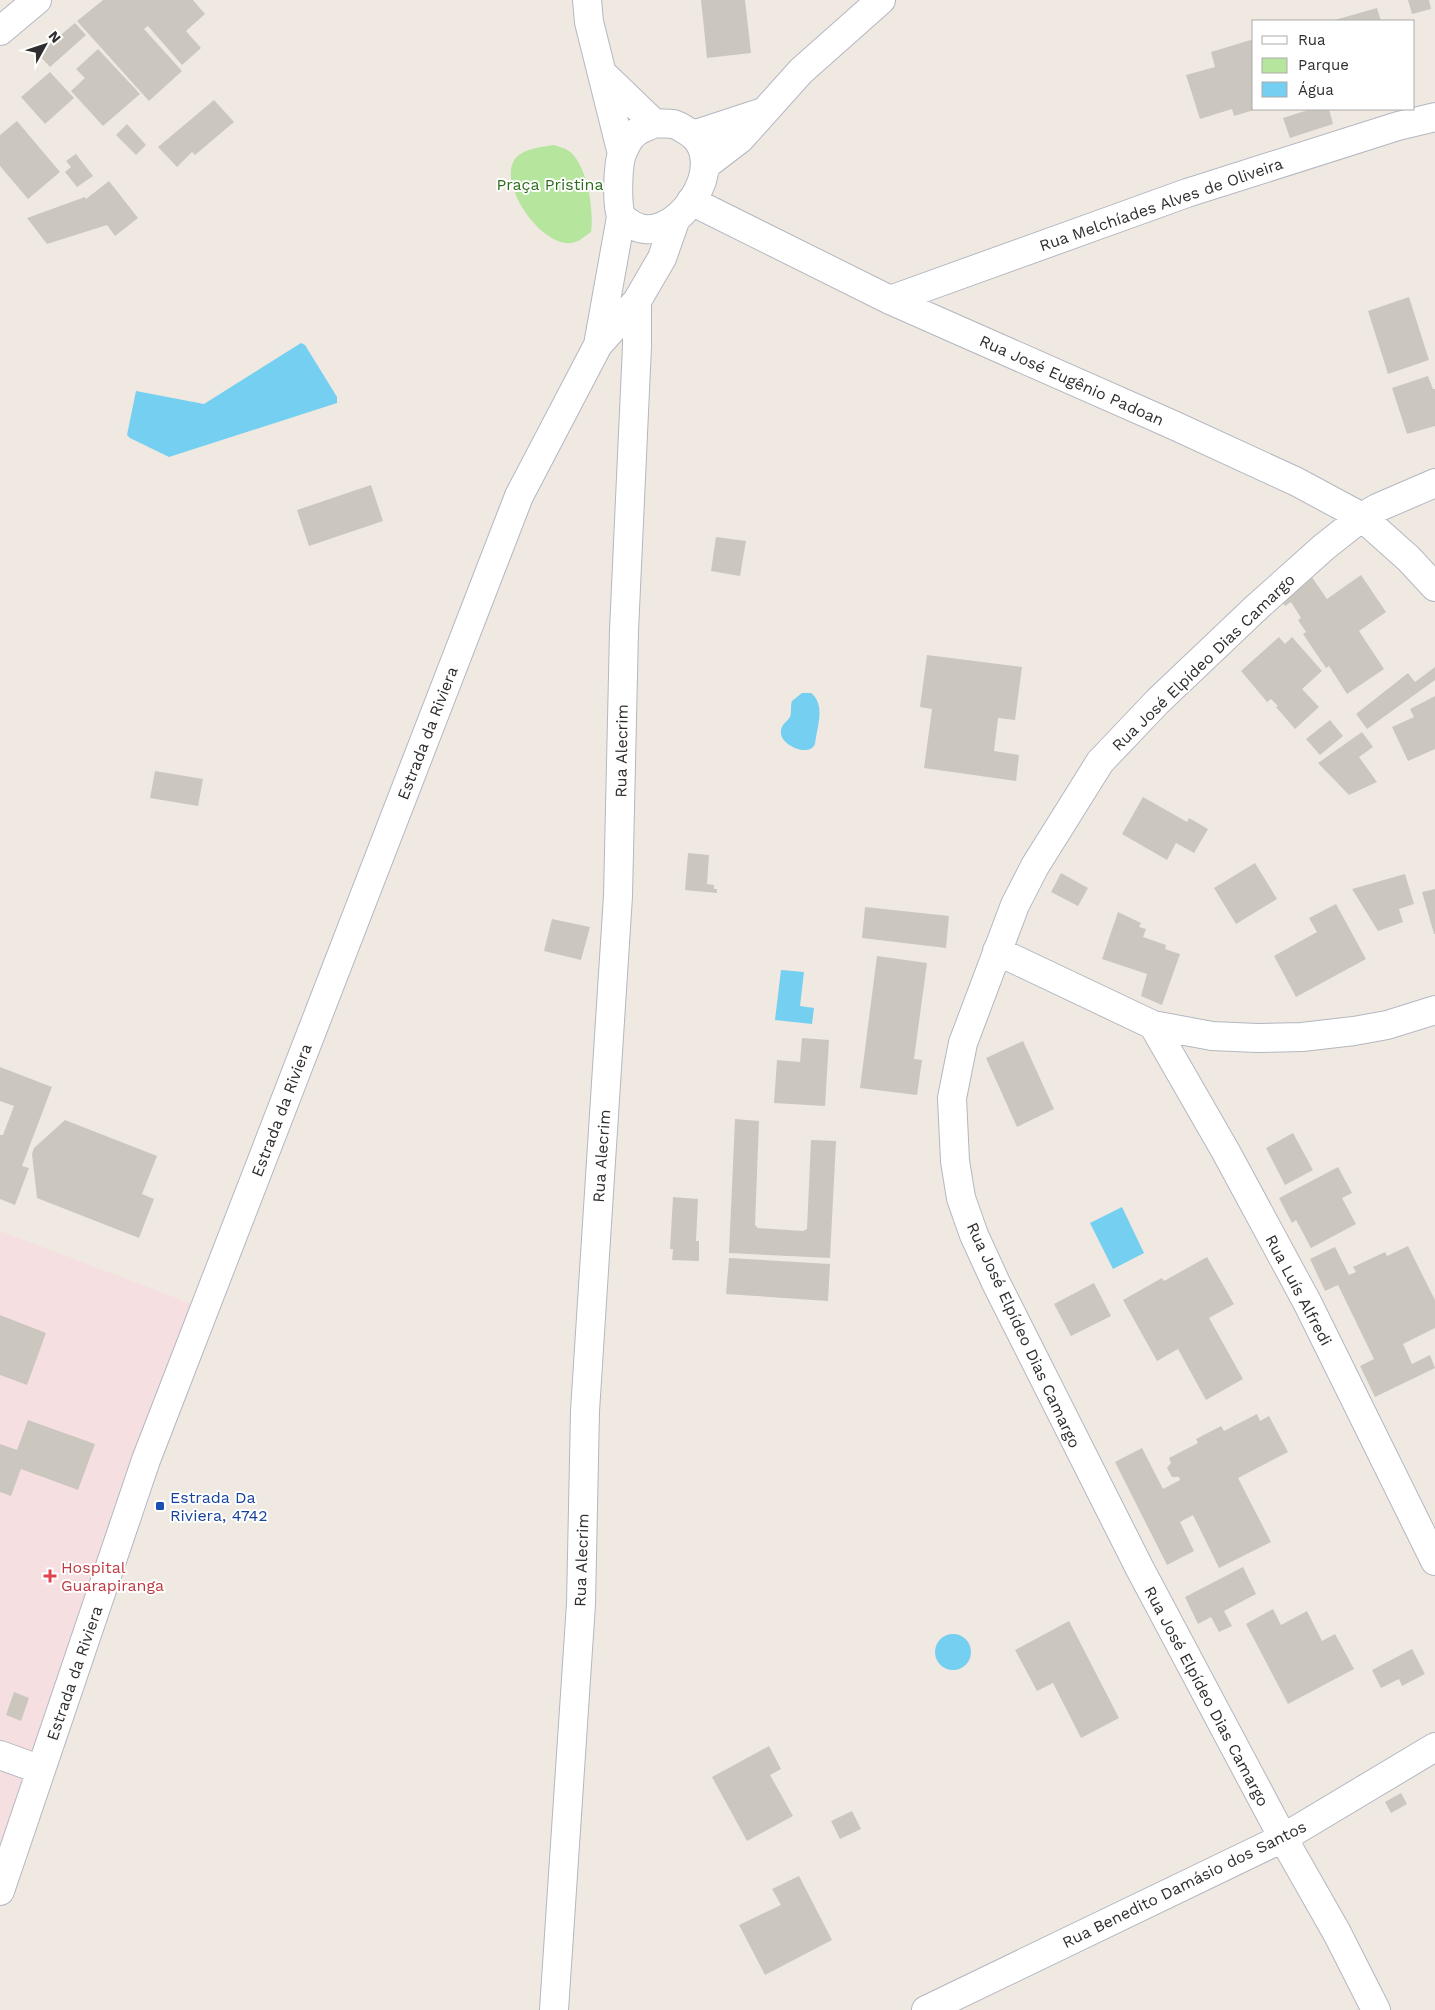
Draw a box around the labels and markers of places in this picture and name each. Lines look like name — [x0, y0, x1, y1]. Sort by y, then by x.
place label: Estrada Da Riviera, 4742 — [170, 1488, 268, 1525]
marker: Estrada Da Riviera, 4742 — [154, 1500, 166, 1512]
place label: Hospital Guarapiranga — [61, 1558, 164, 1595]
marker: Hospital Guarapiranga — [43, 1569, 57, 1583]

